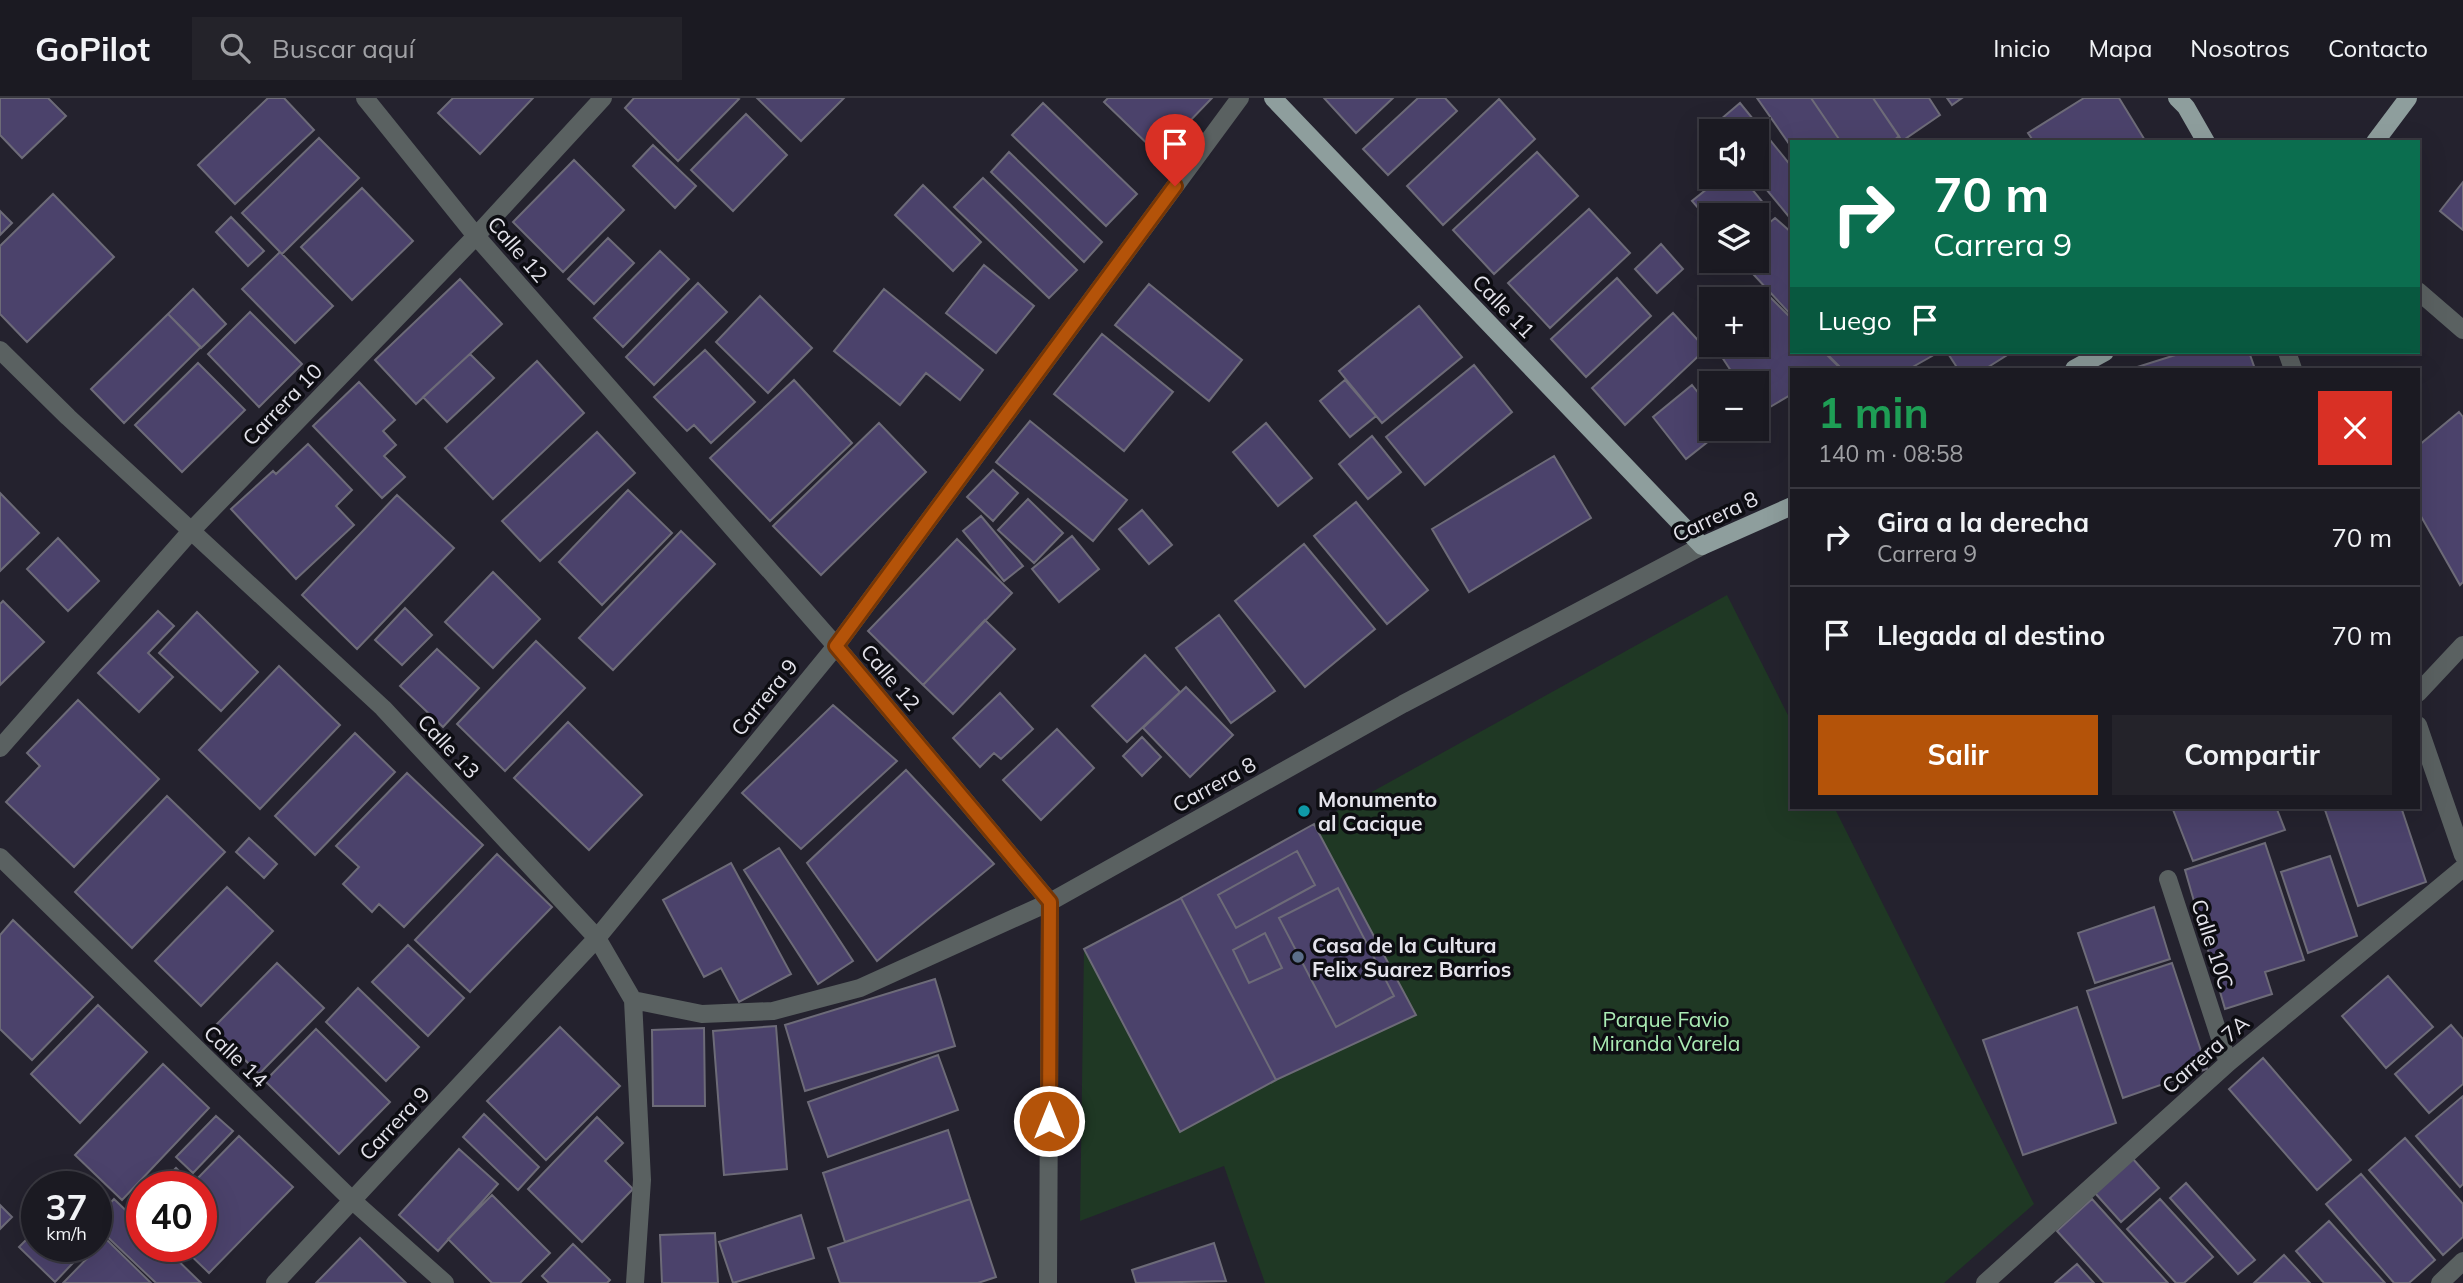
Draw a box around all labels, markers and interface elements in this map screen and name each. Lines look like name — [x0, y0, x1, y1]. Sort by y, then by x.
search box — [192, 17, 682, 80]
text: GoPilot — [35, 28, 150, 69]
icon: search — [216, 29, 254, 67]
text: Buscar aquí — [272, 32, 415, 65]
text: Inicio — [1993, 33, 2050, 63]
text: Mapa — [2088, 33, 2152, 63]
text: Nosotros — [2190, 33, 2290, 63]
text: Contacto — [2328, 33, 2428, 63]
pin — [1145, 114, 1205, 186]
map controls — [1699, 119, 1769, 441]
button: sound — [1699, 119, 1769, 189]
icon: arrive — [1156, 125, 1194, 163]
text: 70 m — [1933, 163, 2049, 224]
icon: right — [1818, 168, 1909, 259]
button: layers — [1699, 203, 1769, 273]
street label: Calle 12 — [482, 211, 554, 287]
text: Carrera 9 — [1933, 224, 2072, 264]
street label: Calle 11 — [1467, 269, 1541, 343]
button: + — [1699, 287, 1769, 357]
icon: arrive — [1906, 301, 1944, 339]
text: Luego — [1818, 304, 1892, 337]
street label: Carrera 10 — [237, 358, 327, 450]
button: − — [1699, 371, 1769, 441]
text: 1 min — [1818, 386, 1929, 439]
button: close — [2318, 391, 2392, 465]
text: 140 m · 08:58 — [1818, 439, 1963, 468]
street label: Carrera 8 — [1668, 485, 1762, 547]
text: Gira a la derecha — [1877, 506, 2089, 539]
icon: right — [1818, 518, 1856, 556]
text: 70 m — [2331, 521, 2392, 554]
text: Carrera 9 — [1877, 539, 1977, 568]
icon: arrive — [1818, 616, 1856, 654]
text: Llegada al destino — [1877, 619, 2105, 652]
text: 70 m — [2331, 619, 2392, 652]
street label: Calle 12 — [856, 638, 926, 716]
street label: Carrera 9 — [725, 653, 803, 741]
street label: Calle 13 — [413, 708, 485, 784]
button: Salir — [1818, 715, 2098, 795]
button: Compartir — [2112, 715, 2392, 795]
street label: Carrera 8 — [1168, 750, 1260, 818]
place label: Monumento al Cacique — [1318, 786, 1437, 836]
marker: Monumento al Cacique — [1296, 803, 1312, 819]
street label: Calle 10C — [2186, 896, 2240, 992]
place label: Casa de la Cultura Felix Suarez Barrios — [1312, 932, 1511, 982]
marker: Casa de la Cultura Felix Suarez Barrios — [1290, 949, 1306, 965]
park label: Parque Favio Miranda Varela — [1592, 1006, 1740, 1056]
street label: Carrera 7A — [2156, 1009, 2254, 1099]
street label: Calle 14 — [199, 1019, 274, 1093]
street label: Carrera 9 — [353, 1081, 435, 1165]
position arrow — [1012, 1084, 1086, 1158]
speed limit sign: 40 — [126, 1171, 217, 1262]
text: 37 — [45, 1185, 88, 1229]
text: km/h — [46, 1222, 87, 1245]

